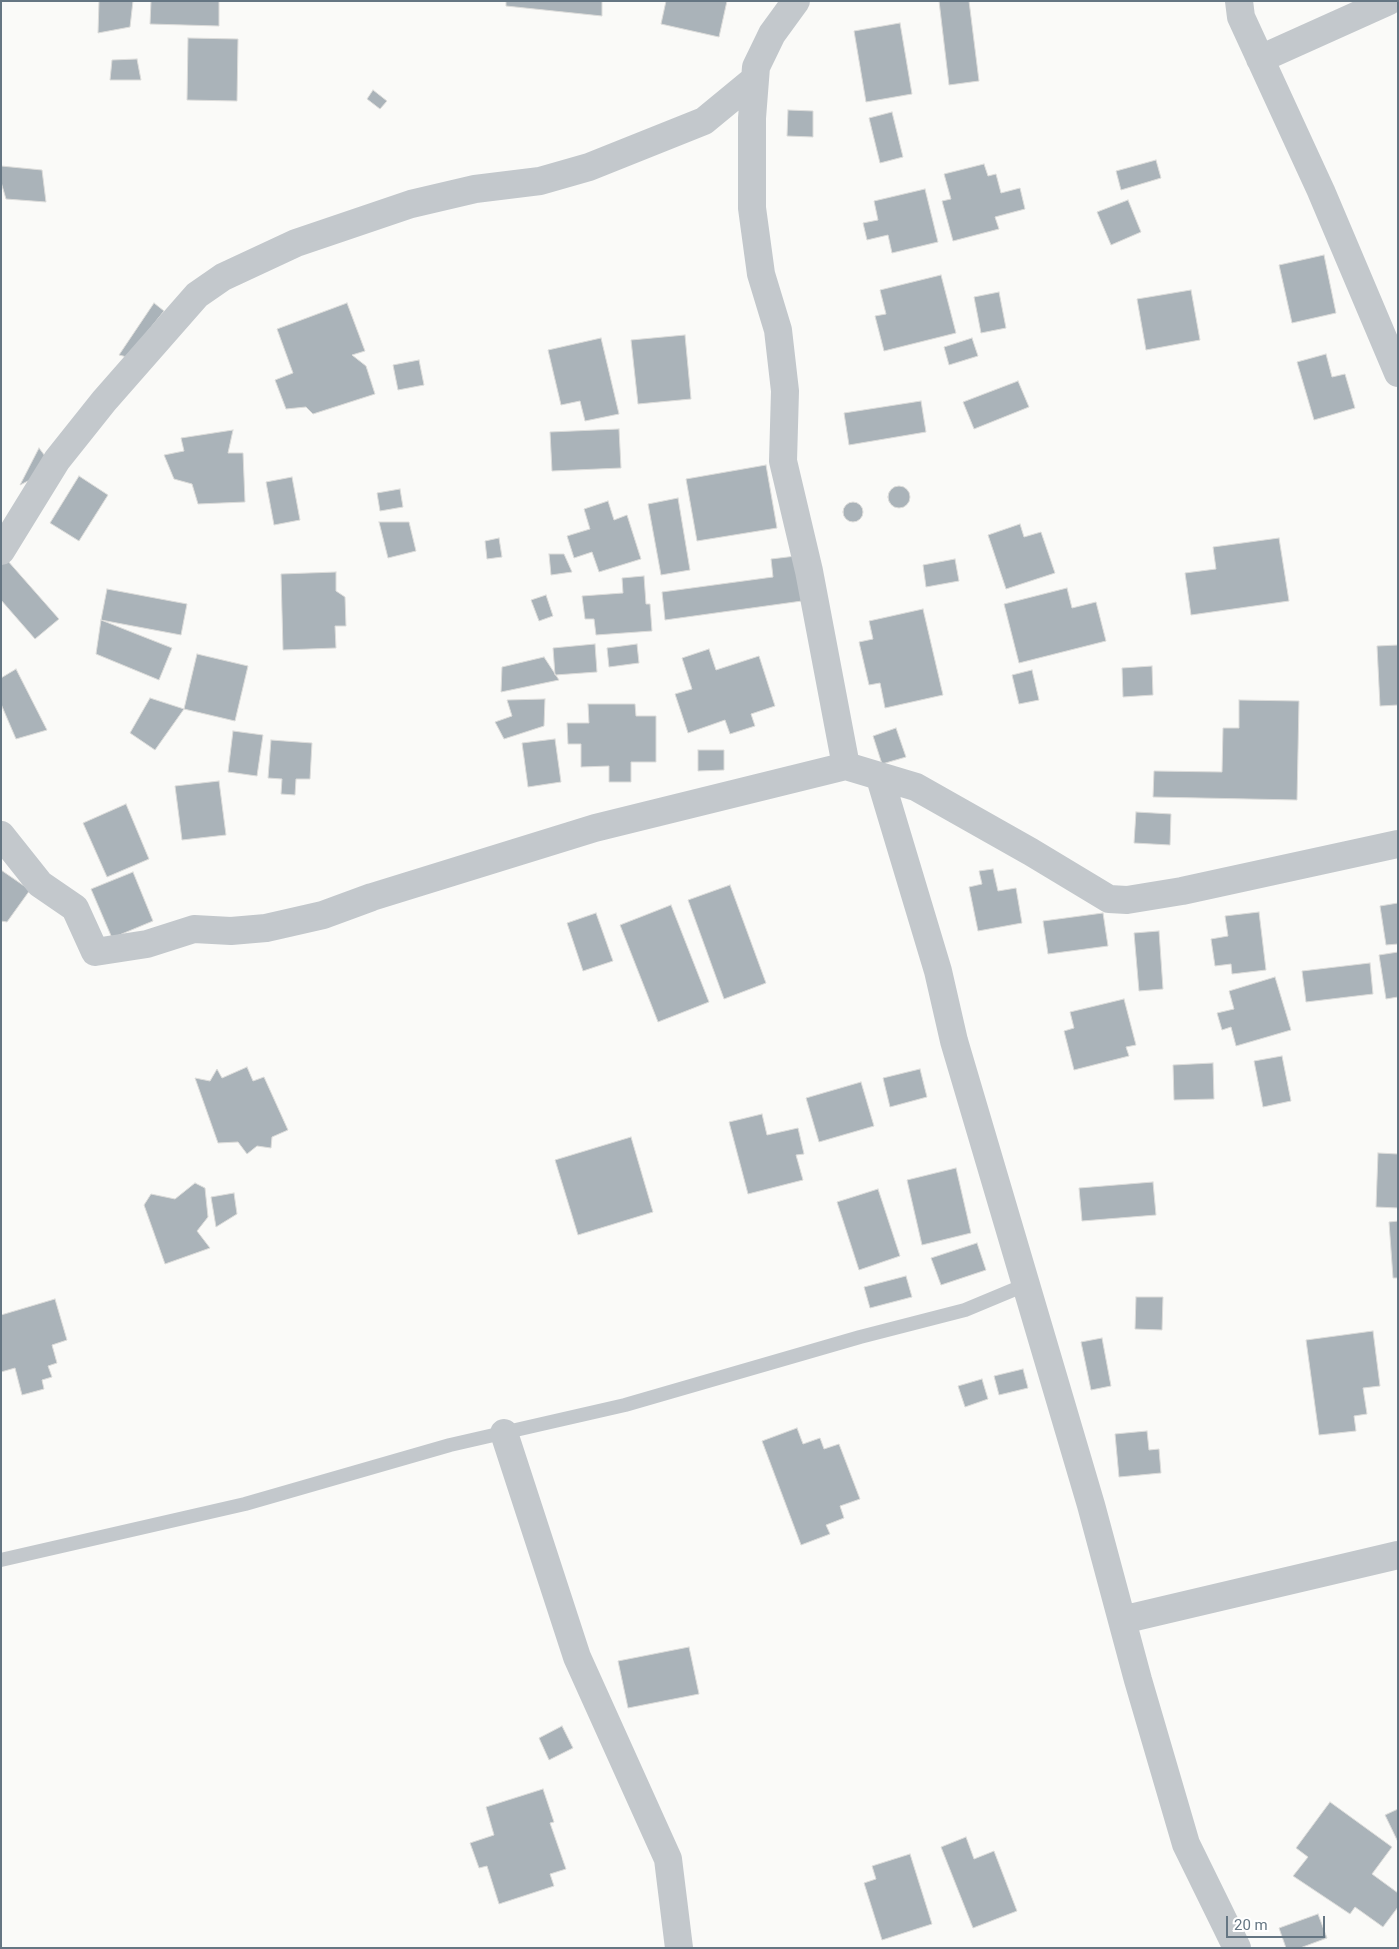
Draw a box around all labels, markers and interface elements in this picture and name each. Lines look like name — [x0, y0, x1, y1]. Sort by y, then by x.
scale bar — [1229, 1906, 1328, 1938]
text: 20 m — [1234, 1916, 1268, 1934]

